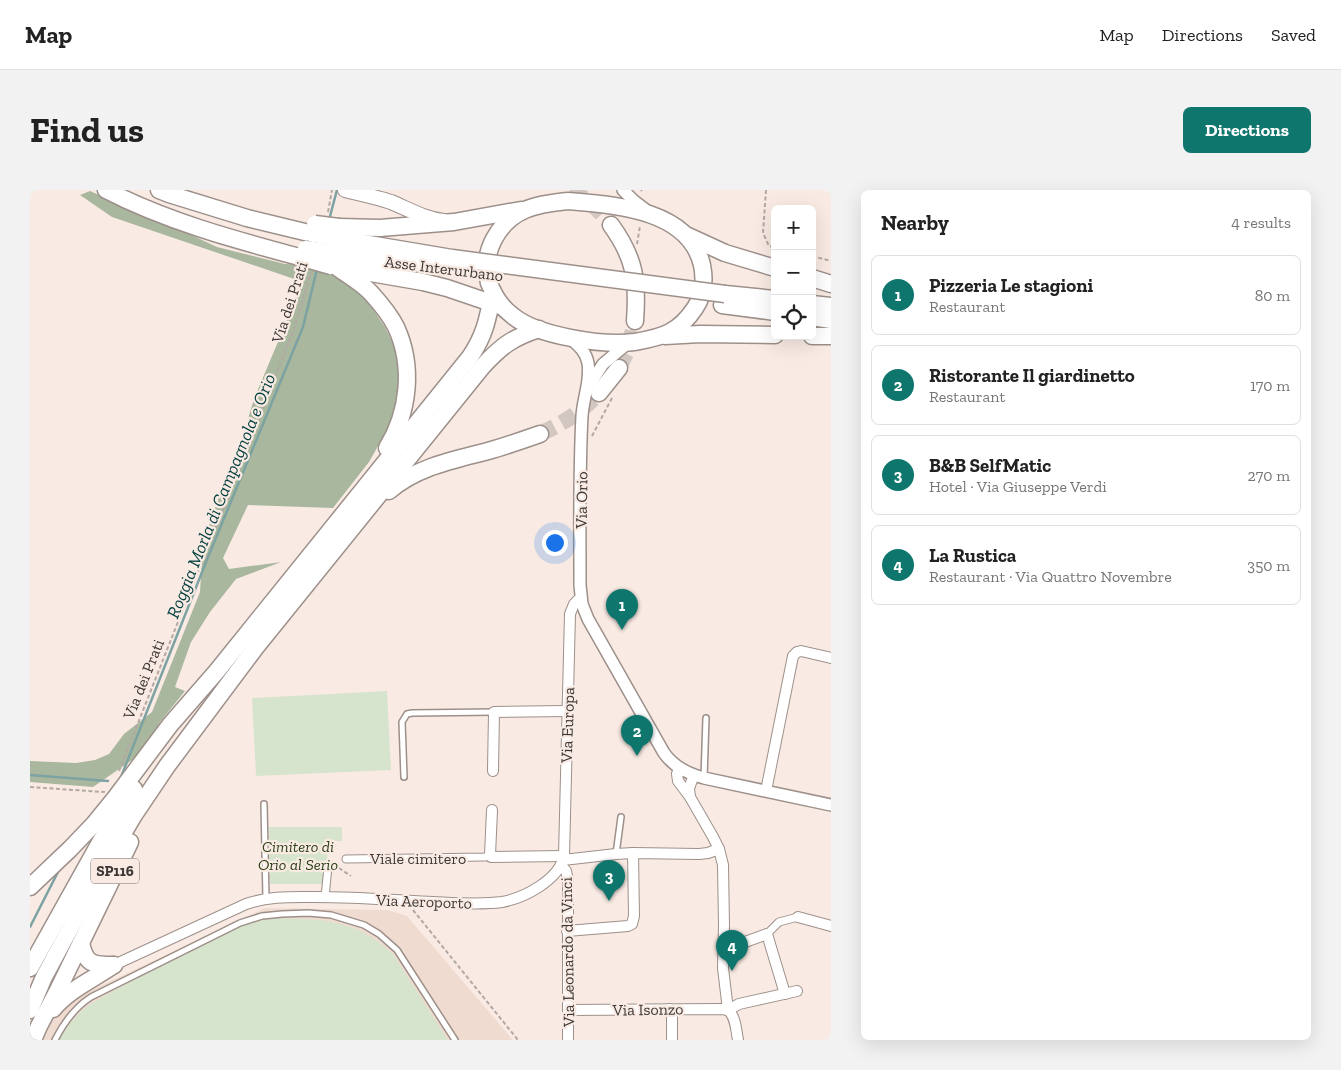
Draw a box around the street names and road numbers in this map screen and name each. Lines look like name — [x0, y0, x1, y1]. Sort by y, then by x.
street label: Asse Interurbano — [384, 252, 504, 285]
street label: Via dei Prati — [267, 259, 312, 346]
street label: Via Orio — [571, 471, 591, 530]
street label: Via dei Prati — [118, 636, 168, 723]
street label: Via Europa — [557, 687, 578, 764]
street label: Viale cimitero — [369, 849, 466, 868]
road number: SP116 — [91, 858, 139, 884]
street label: Via Leonardo da Vinci — [557, 876, 578, 1028]
street label: Via Aeroporto — [375, 890, 472, 913]
street label: Via Isonzo — [611, 999, 684, 1020]

